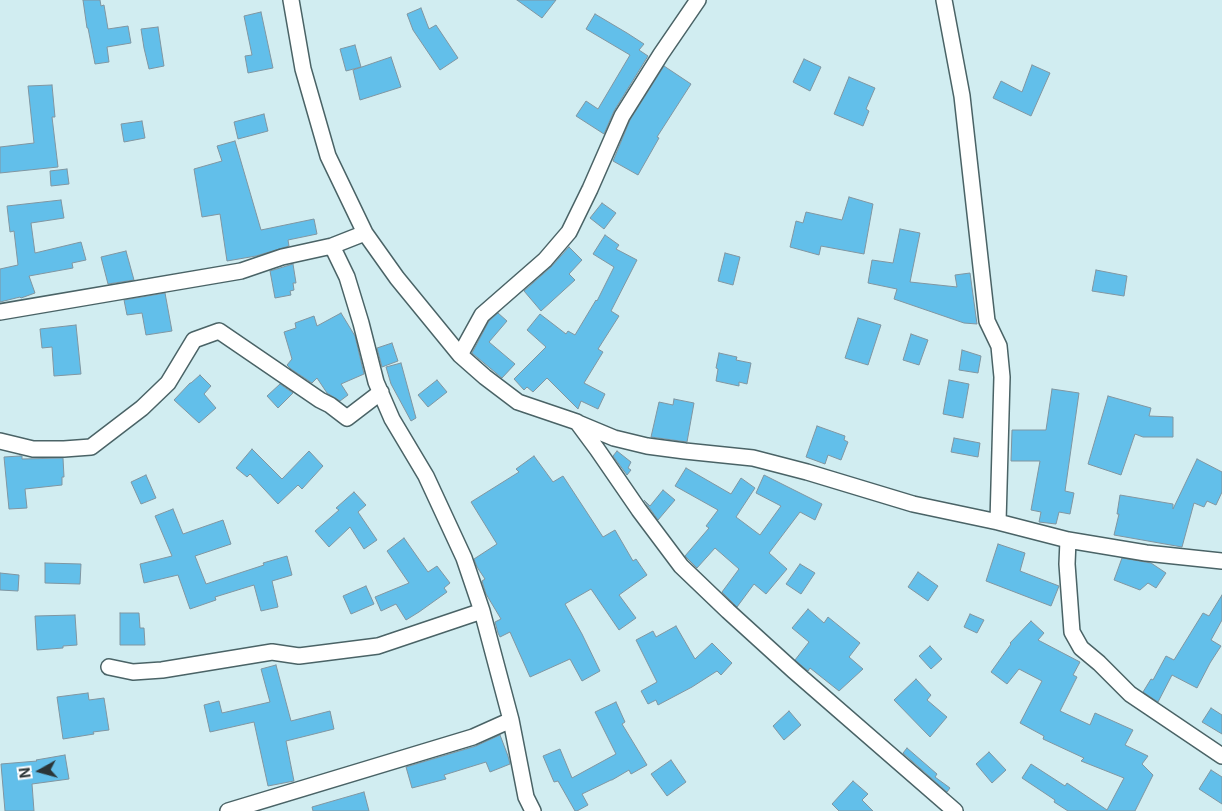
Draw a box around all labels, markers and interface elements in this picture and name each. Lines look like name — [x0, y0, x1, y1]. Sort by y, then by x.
north arrow — [15, 746, 65, 796]
text: N — [16, 767, 34, 779]

